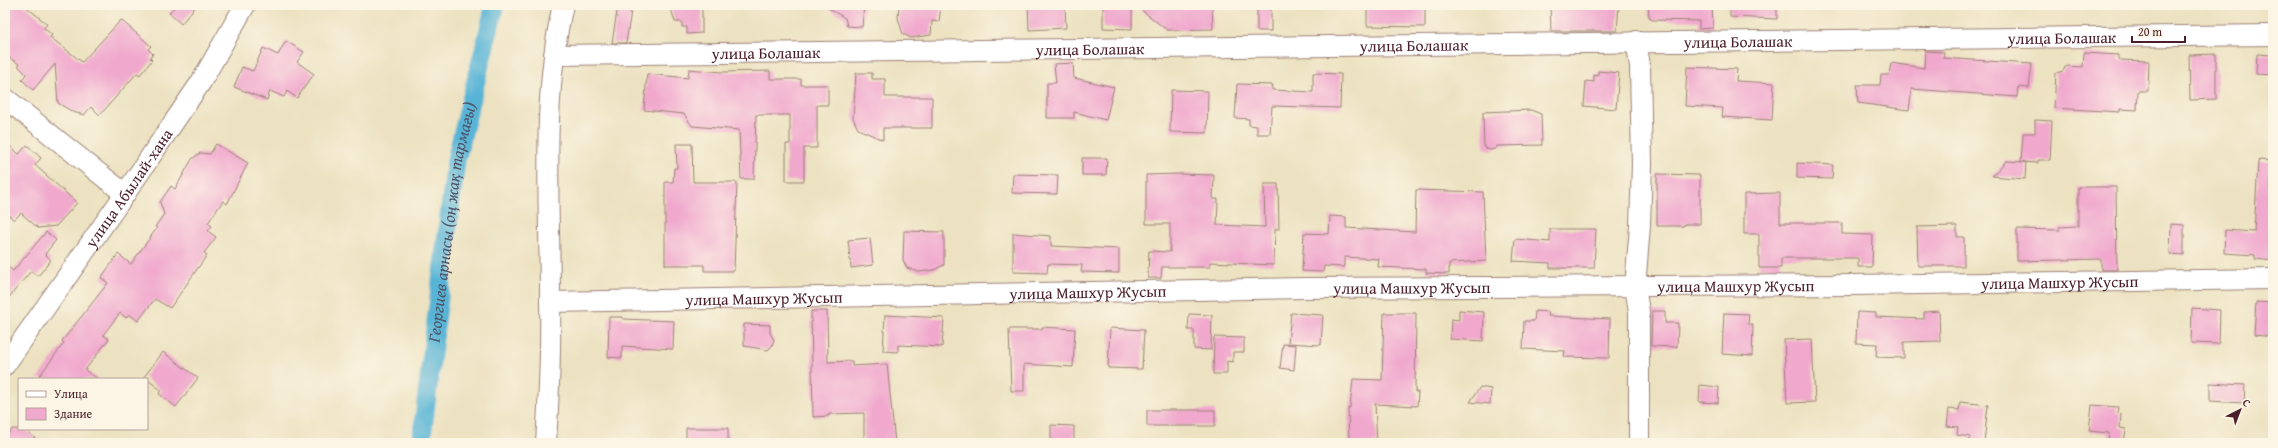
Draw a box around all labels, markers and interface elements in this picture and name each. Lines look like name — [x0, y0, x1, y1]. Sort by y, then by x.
scale bar — [2132, 18, 2185, 44]
text: 20 m — [2138, 23, 2162, 40]
street label: улица Болашак — [2006, 25, 2117, 50]
street label: улица Болашак — [1683, 29, 1793, 54]
street label: улица Болашак — [1359, 32, 1469, 58]
street label: улица Болашак — [1035, 36, 1145, 61]
street label: улица Болашак — [711, 40, 821, 65]
water label: Георгиев арнасы (оң жақ тармағы) — [420, 99, 482, 345]
street label: улица Абылай-хана — [78, 123, 178, 253]
street label: улица Машхур Жусып — [1980, 269, 2139, 295]
street label: улица Машхур Жусып — [1656, 273, 1815, 298]
street label: улица Машхур Жусып — [1332, 275, 1491, 300]
street label: улица Машхур Жусып — [1008, 279, 1167, 305]
street label: улица Машхур Жусып — [684, 285, 843, 312]
legend — [18, 378, 148, 430]
text: Улица — [54, 385, 88, 402]
north arrow — [2220, 390, 2260, 430]
text: С — [2239, 395, 2254, 411]
text: Здание — [54, 405, 93, 422]

